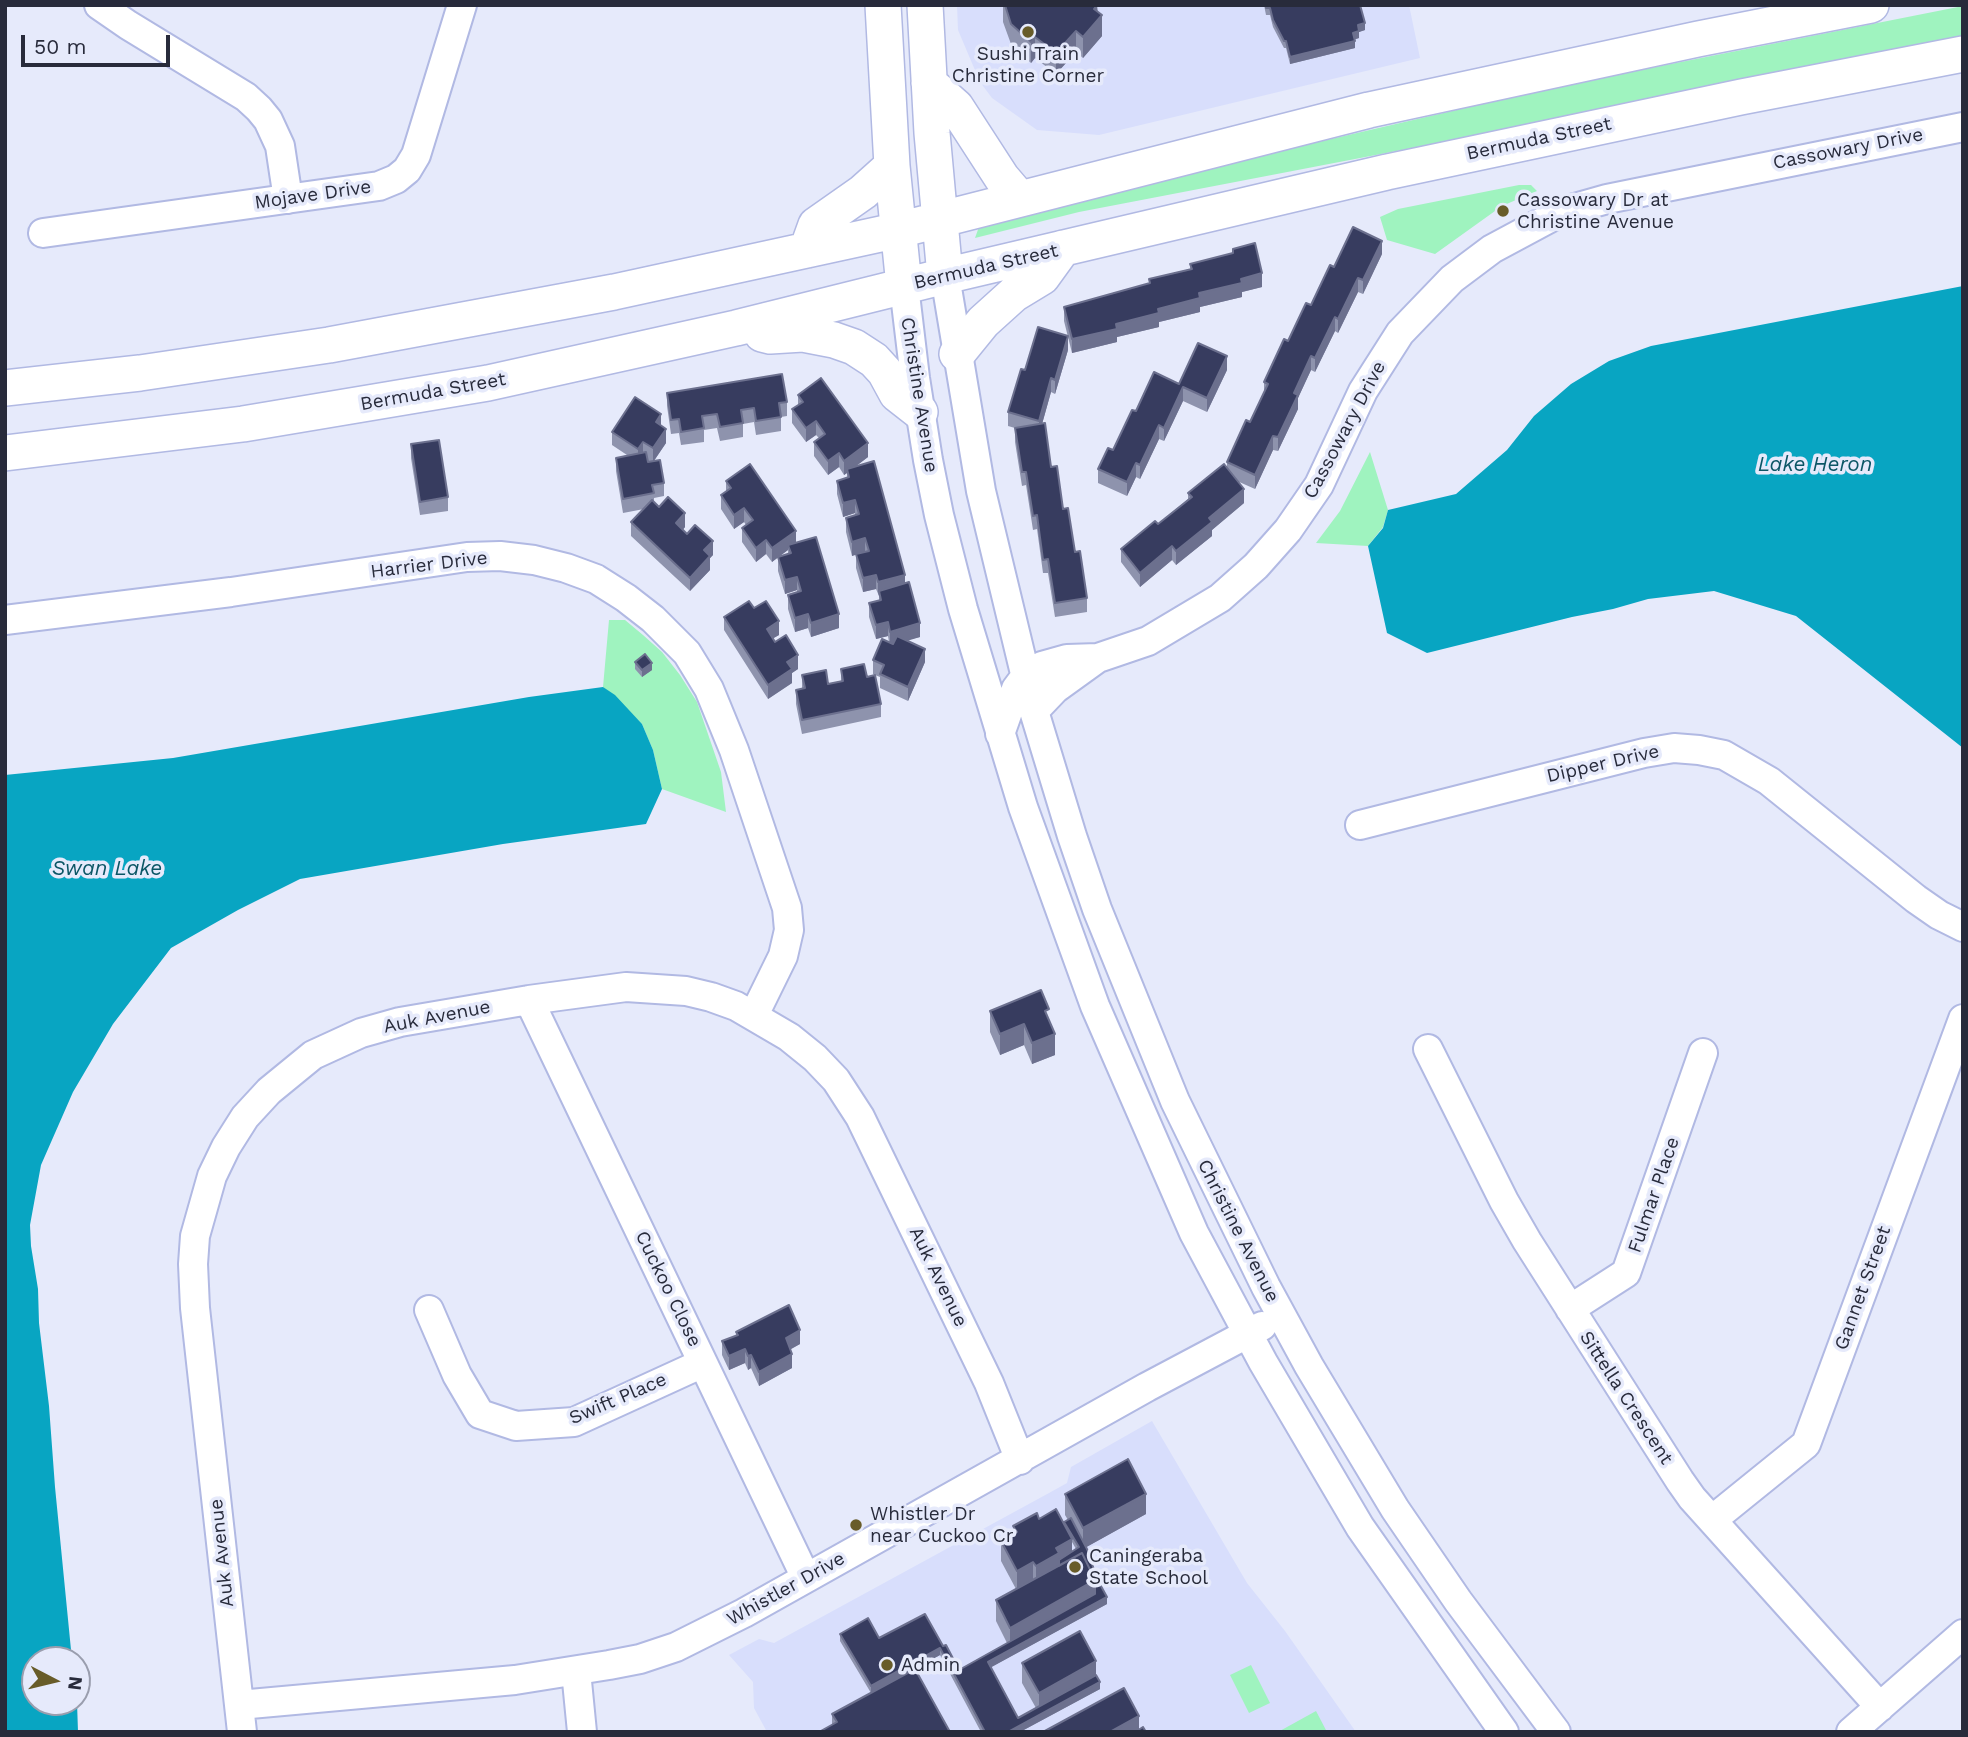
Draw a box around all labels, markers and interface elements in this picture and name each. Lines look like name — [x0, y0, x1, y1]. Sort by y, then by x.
scale bar — [24, 21, 173, 65]
marker: Sushi Train Christine Corner — [1020, 24, 1036, 40]
text: 50 m — [34, 34, 86, 59]
place label: Sushi Train Christine Corner — [952, 43, 1104, 87]
street label: Bermuda Street — [1465, 113, 1613, 165]
street label: Cassowary Drive — [1771, 123, 1925, 175]
street label: Mojave Drive — [253, 176, 373, 214]
place label: Cassowary Dr at Christine Avenue — [1517, 189, 1674, 233]
marker: Cassowary Dr at Christine Avenue — [1495, 203, 1511, 219]
street label: Bermuda Street — [912, 239, 1060, 295]
street label: Christine Avenue — [895, 316, 943, 474]
street label: Cassowary Drive — [1299, 357, 1391, 503]
street label: Bermuda Street — [358, 368, 508, 416]
water label: Lake Heron — [1758, 452, 1872, 478]
street label: Harrier Drive — [369, 547, 489, 583]
street label: Dipper Drive — [1544, 740, 1662, 788]
water label: Swan Lake — [52, 856, 162, 882]
street label: Auk Avenue — [382, 995, 492, 1039]
street label: Fulmar Place — [1623, 1134, 1685, 1256]
street label: Christine Avenue — [1192, 1156, 1284, 1306]
street label: Auk Avenue — [904, 1223, 972, 1331]
street label: Gannet Street — [1830, 1223, 1896, 1353]
street label: Cuckoo Close — [630, 1227, 706, 1351]
street label: Sittella Crescent — [1574, 1327, 1678, 1469]
street label: Swift Place — [566, 1368, 670, 1430]
street label: Auk Avenue — [205, 1498, 239, 1608]
place label: Whistler Dr near Cuckoo Cr — [870, 1503, 1014, 1547]
marker: Whistler Dr near Cuckoo Cr — [848, 1517, 864, 1533]
place label: Caningeraba State School — [1089, 1545, 1208, 1589]
street label: Whistler Drive — [723, 1547, 849, 1631]
marker: Caningeraba State School — [1067, 1559, 1083, 1575]
north arrow — [21, 1646, 91, 1716]
place label: Admin — [901, 1654, 960, 1676]
marker: Admin — [879, 1657, 895, 1673]
text: N — [63, 1675, 88, 1692]

